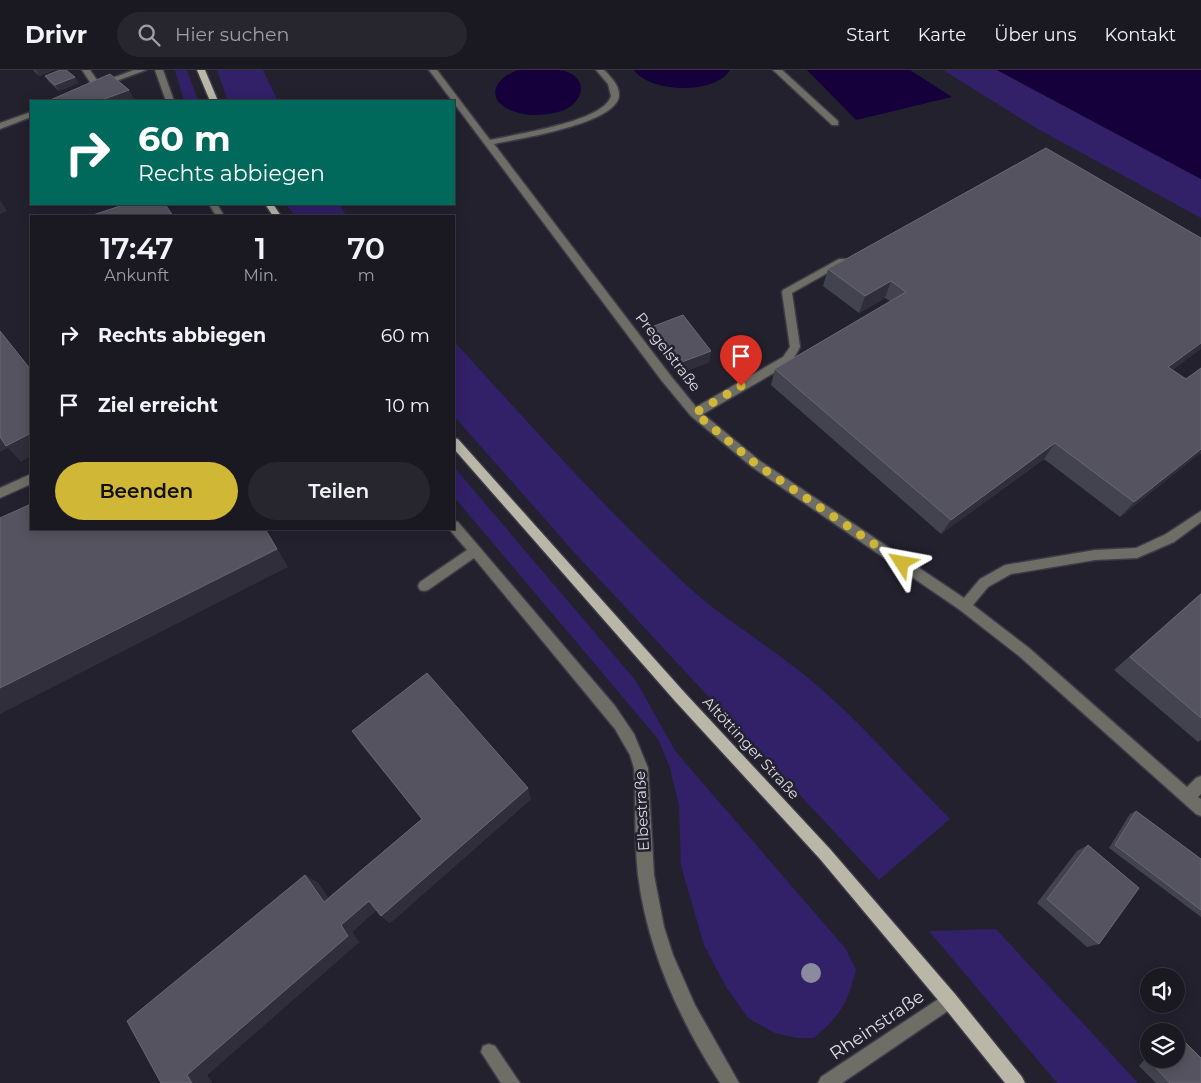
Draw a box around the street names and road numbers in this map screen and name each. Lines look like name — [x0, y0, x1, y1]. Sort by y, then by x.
street label: Pregelstraße — [632, 308, 705, 395]
street label: Altöttinger Straße — [699, 692, 804, 803]
street label: Elbestraße — [630, 771, 653, 851]
street label: Rheinstraße — [826, 985, 928, 1065]

